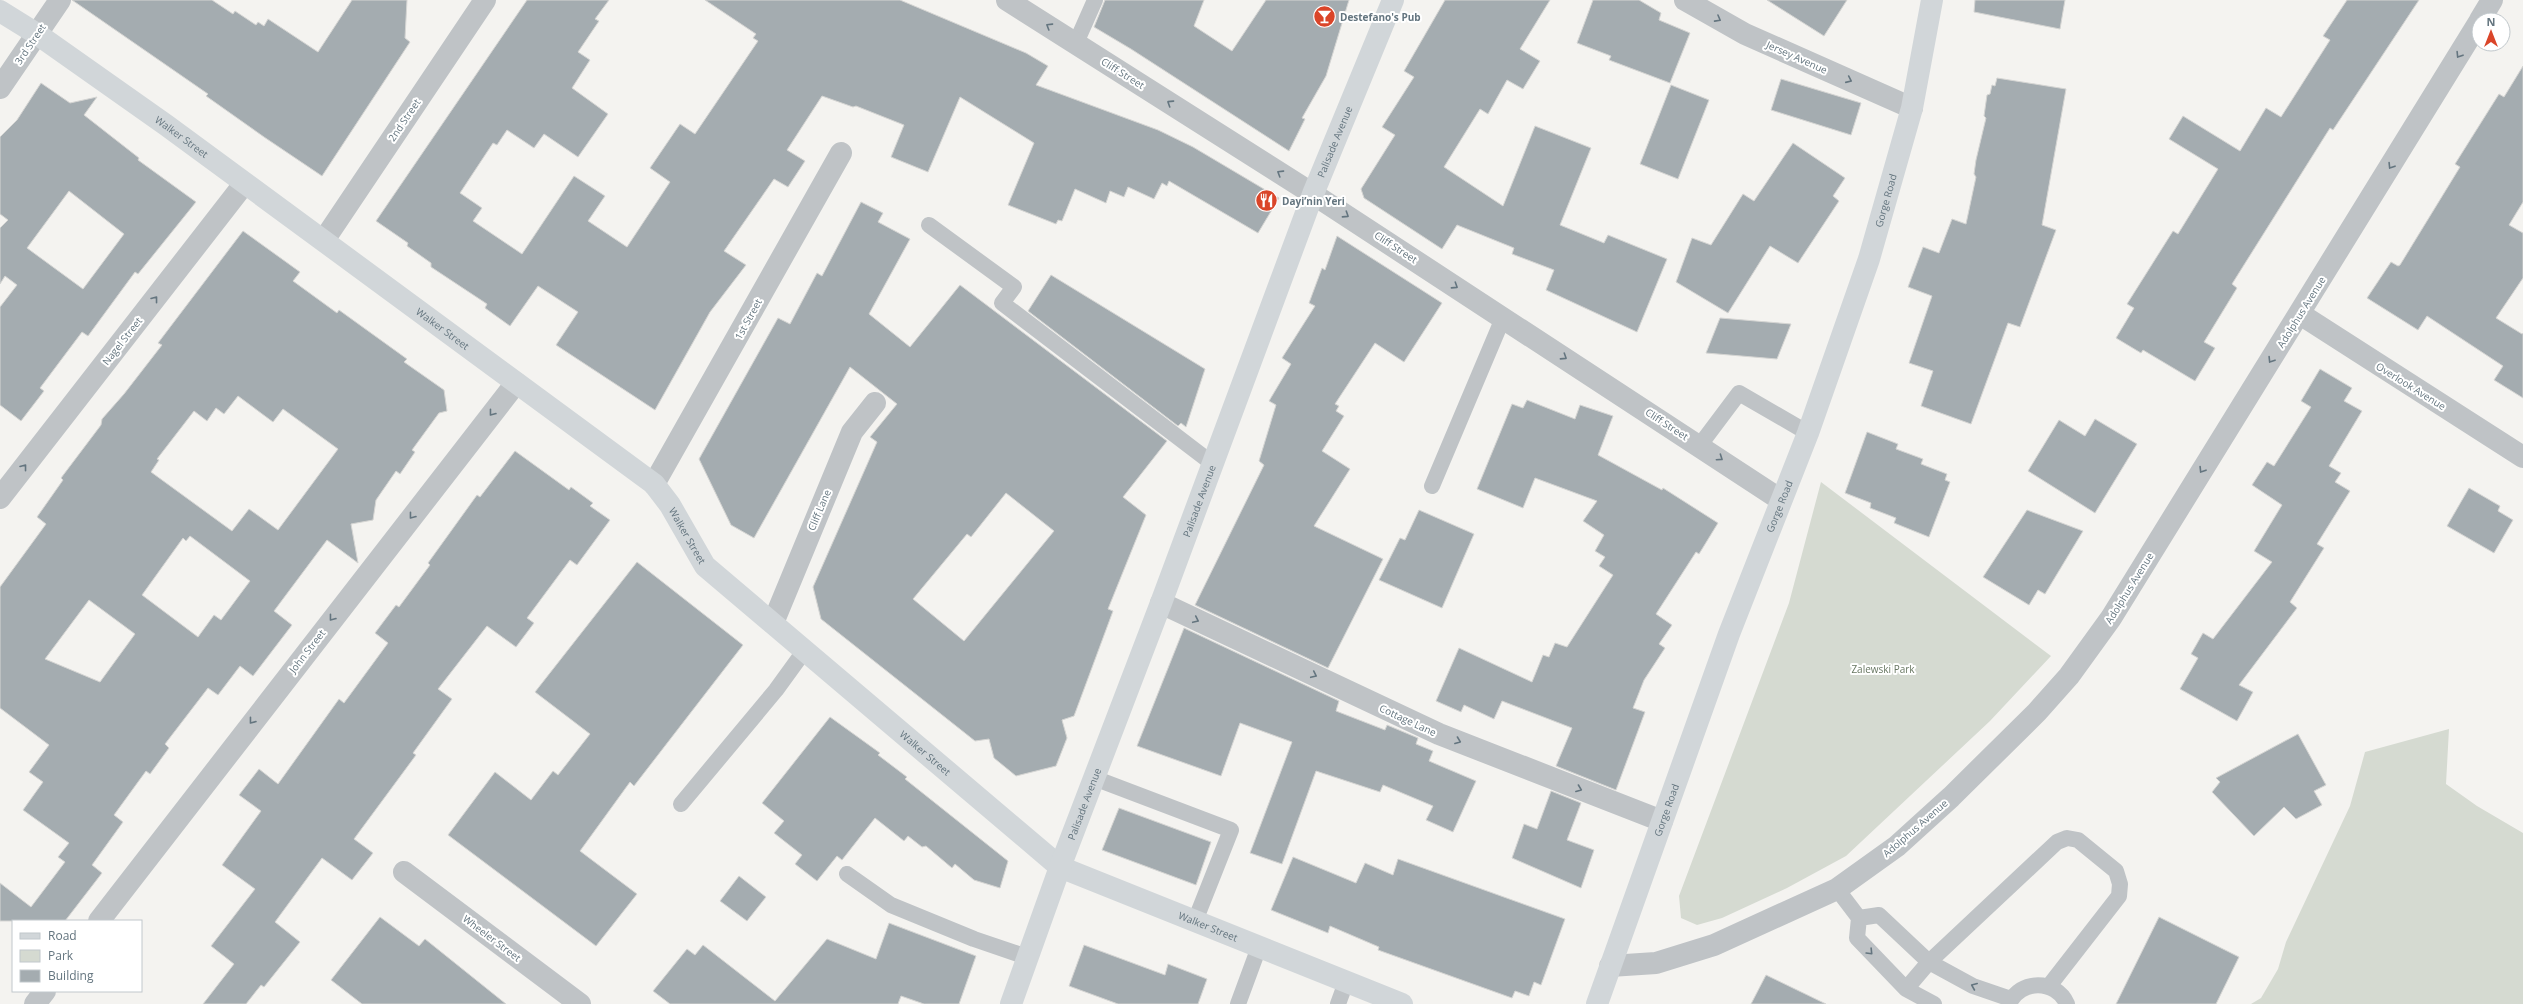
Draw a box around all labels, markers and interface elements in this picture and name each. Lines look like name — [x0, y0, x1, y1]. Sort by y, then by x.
bar icon: Destefano's Pub — [1311, 4, 1337, 30]
place label: Destefano's Pub — [1340, 10, 1421, 24]
north arrow — [2471, 12, 2511, 52]
text: N — [2487, 14, 2495, 29]
one-way arrow — [1714, 15, 1722, 22]
street label: 3rd Street — [11, 20, 49, 67]
one-way arrow — [1046, 23, 1053, 31]
street label: Jersey Avenue — [1763, 37, 1830, 77]
one-way arrow — [2456, 51, 2463, 58]
street label: Cliff Street — [1099, 54, 1148, 92]
one-way arrow — [1845, 76, 1852, 84]
street label: 2nd Street — [385, 96, 424, 144]
one-way arrow — [1167, 100, 1174, 108]
street label: Palisade Avenue — [1314, 104, 1356, 180]
street label: Walker Street — [152, 112, 212, 161]
one-way arrow — [2388, 162, 2395, 169]
one-way arrow — [1277, 170, 1284, 177]
street label: Gorge Road — [1871, 172, 1900, 229]
restaurant icon: Dayi’nin Yeri — [1253, 188, 1279, 214]
place label: Dayi’nin Yeri — [1282, 194, 1345, 208]
one-way arrow — [1342, 210, 1349, 218]
street label: Cliff Street — [1372, 228, 1421, 266]
street label: Adolphus Avenue — [2273, 273, 2329, 350]
one-way arrow — [1450, 281, 1457, 288]
one-way arrow — [151, 296, 158, 303]
street label: 1st Street — [731, 296, 765, 342]
street label: Walker Street — [413, 304, 473, 353]
street label: Nagel Street — [99, 314, 145, 368]
one-way arrow — [1559, 352, 1566, 359]
one-way arrow — [2268, 356, 2276, 363]
street label: Overlook Avenue — [2373, 359, 2449, 413]
street label: Cliff Street — [1643, 405, 1692, 443]
one-way arrow — [490, 409, 497, 416]
one-way arrow — [1715, 453, 1722, 460]
street label: Palisade Avenue — [1179, 462, 1219, 539]
one-way arrow — [19, 465, 26, 472]
one-way arrow — [2200, 466, 2207, 473]
street label: Gorge Road — [1763, 478, 1796, 534]
street label: Cliff Lane — [804, 487, 834, 533]
street label: Walker Street — [666, 505, 710, 567]
one-way arrow — [410, 511, 417, 518]
street label: Adolphus Avenue — [2101, 549, 2157, 626]
one-way arrow — [330, 614, 337, 621]
one-way arrow — [1192, 615, 1200, 623]
street label: John Street — [285, 626, 329, 676]
park label: Zalewski Park — [1851, 662, 1915, 676]
one-way arrow — [1310, 670, 1317, 678]
street label: Cottage Lane — [1377, 701, 1439, 739]
one-way arrow — [250, 716, 257, 723]
street label: Walker Street — [897, 727, 954, 779]
one-way arrow — [1454, 737, 1461, 745]
street label: Palisade Avenue — [1064, 766, 1104, 842]
street label: Gorge Road — [1650, 782, 1682, 838]
one-way arrow — [1575, 784, 1582, 792]
street label: Adolphus Avenue — [1880, 796, 1951, 860]
street label: Walker Street — [1176, 908, 1240, 945]
street label: Wheeler Street — [460, 912, 524, 965]
legend — [12, 920, 142, 992]
text: Road — [48, 927, 77, 944]
text: Park — [48, 947, 74, 964]
one-way arrow — [1865, 947, 1872, 954]
text: Building — [48, 967, 94, 984]
one-way arrow — [1971, 982, 1978, 990]

